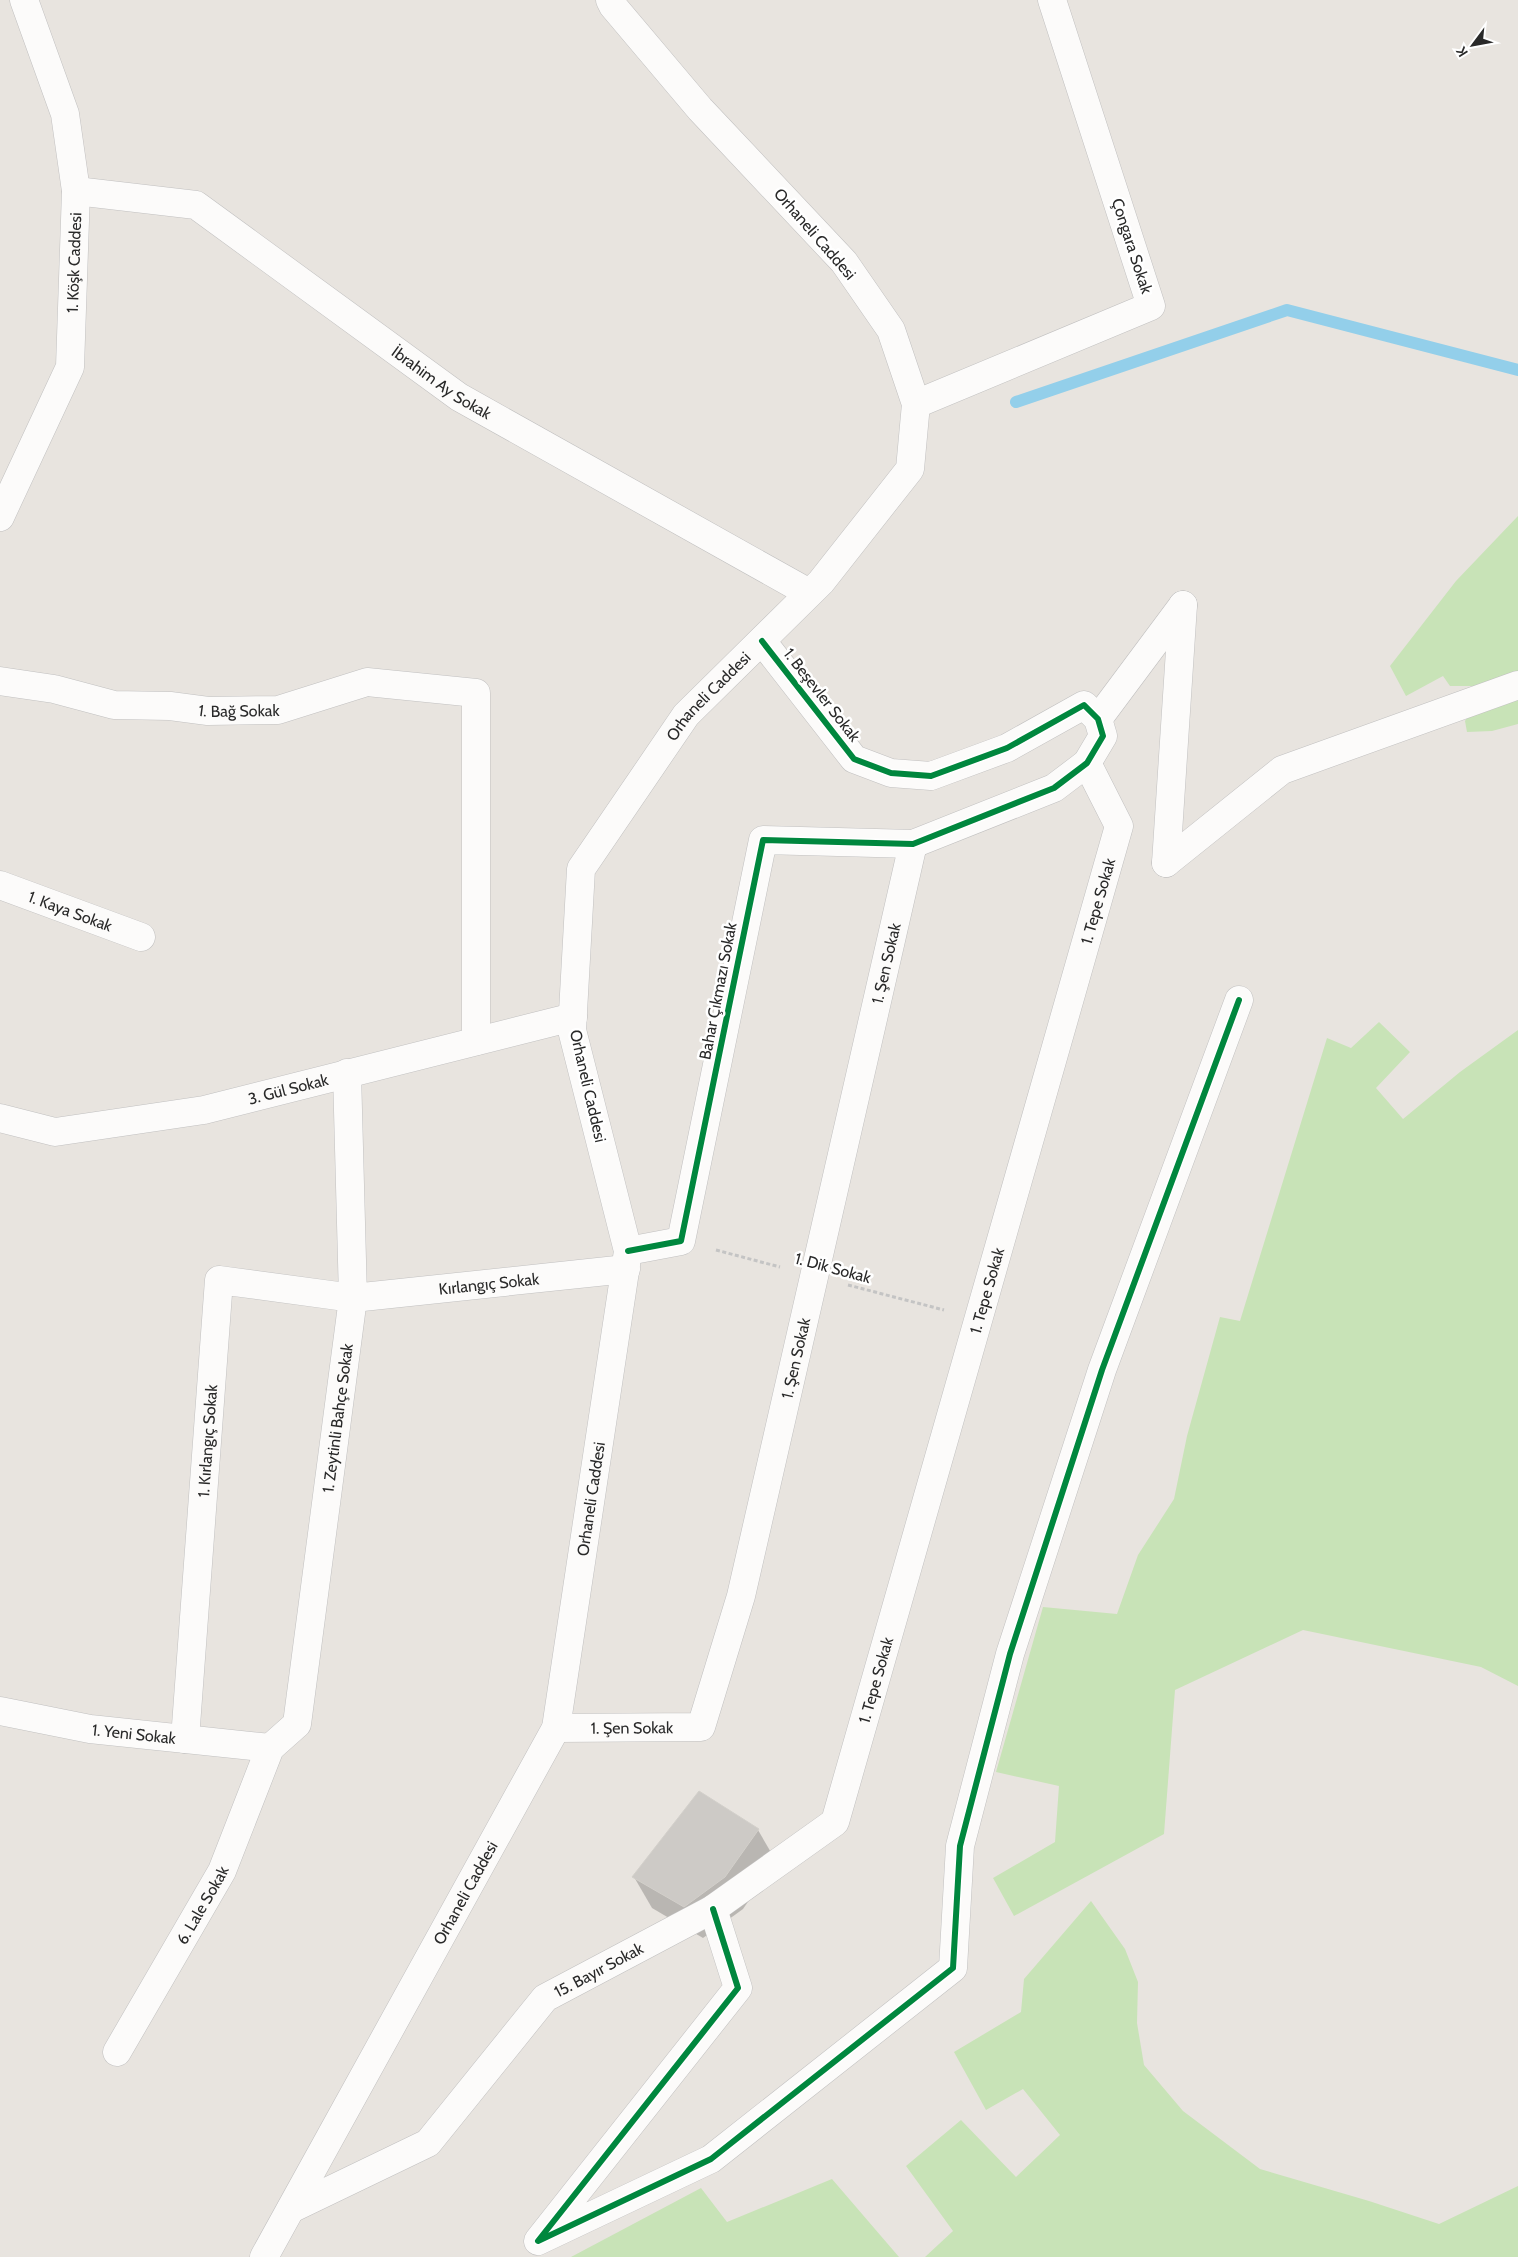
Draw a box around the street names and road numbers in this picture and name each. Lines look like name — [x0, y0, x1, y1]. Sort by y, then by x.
street label: Orhaneli Caddesi — [770, 184, 860, 284]
street label: Çongara Sokak — [1108, 196, 1157, 297]
street label: 1. Köşk Caddesi — [62, 212, 85, 313]
street label: İbrahim Ay Sokak — [388, 342, 496, 423]
street label: 1. Beşevler Sokak — [780, 645, 865, 746]
street label: Orhaneli Caddesi — [662, 648, 754, 744]
street label: 1. Bağ Sokak — [197, 700, 280, 721]
street label: 1. Tepe Sokak — [1076, 855, 1119, 946]
street label: 1. Kaya Sokak — [26, 887, 116, 935]
street label: Bahar Çıkmazı Sokak — [695, 920, 741, 1061]
street label: 1. Şen Sokak — [867, 920, 904, 1006]
street label: Orhaneli Caddesi — [566, 1028, 610, 1144]
street label: 3. Gül Sokak — [246, 1069, 331, 1108]
street label: 1. Tepe Sokak — [965, 1245, 1008, 1336]
street label: 1. Dik Sokak — [793, 1249, 874, 1287]
street label: Kırlangıç Sokak — [438, 1269, 541, 1298]
street label: 1. Şen Sokak — [777, 1315, 814, 1400]
street label: 1. Zeytinli Bahçe Sokak — [318, 1341, 357, 1494]
street label: 1. Kırlangıç Sokak — [193, 1383, 221, 1498]
street label: Orhaneli Caddesi — [573, 1440, 609, 1557]
street label: 1. Tepe Sokak — [854, 1634, 897, 1725]
street label: 1. Şen Sokak — [591, 1718, 674, 1737]
street label: 1. Yeni Sokak — [91, 1720, 178, 1748]
street label: Orhaneli Caddesi — [429, 1838, 501, 1948]
street label: 6. Lale Sokak — [172, 1863, 233, 1948]
street label: 15. Bayır Sokak — [551, 1938, 647, 2001]

